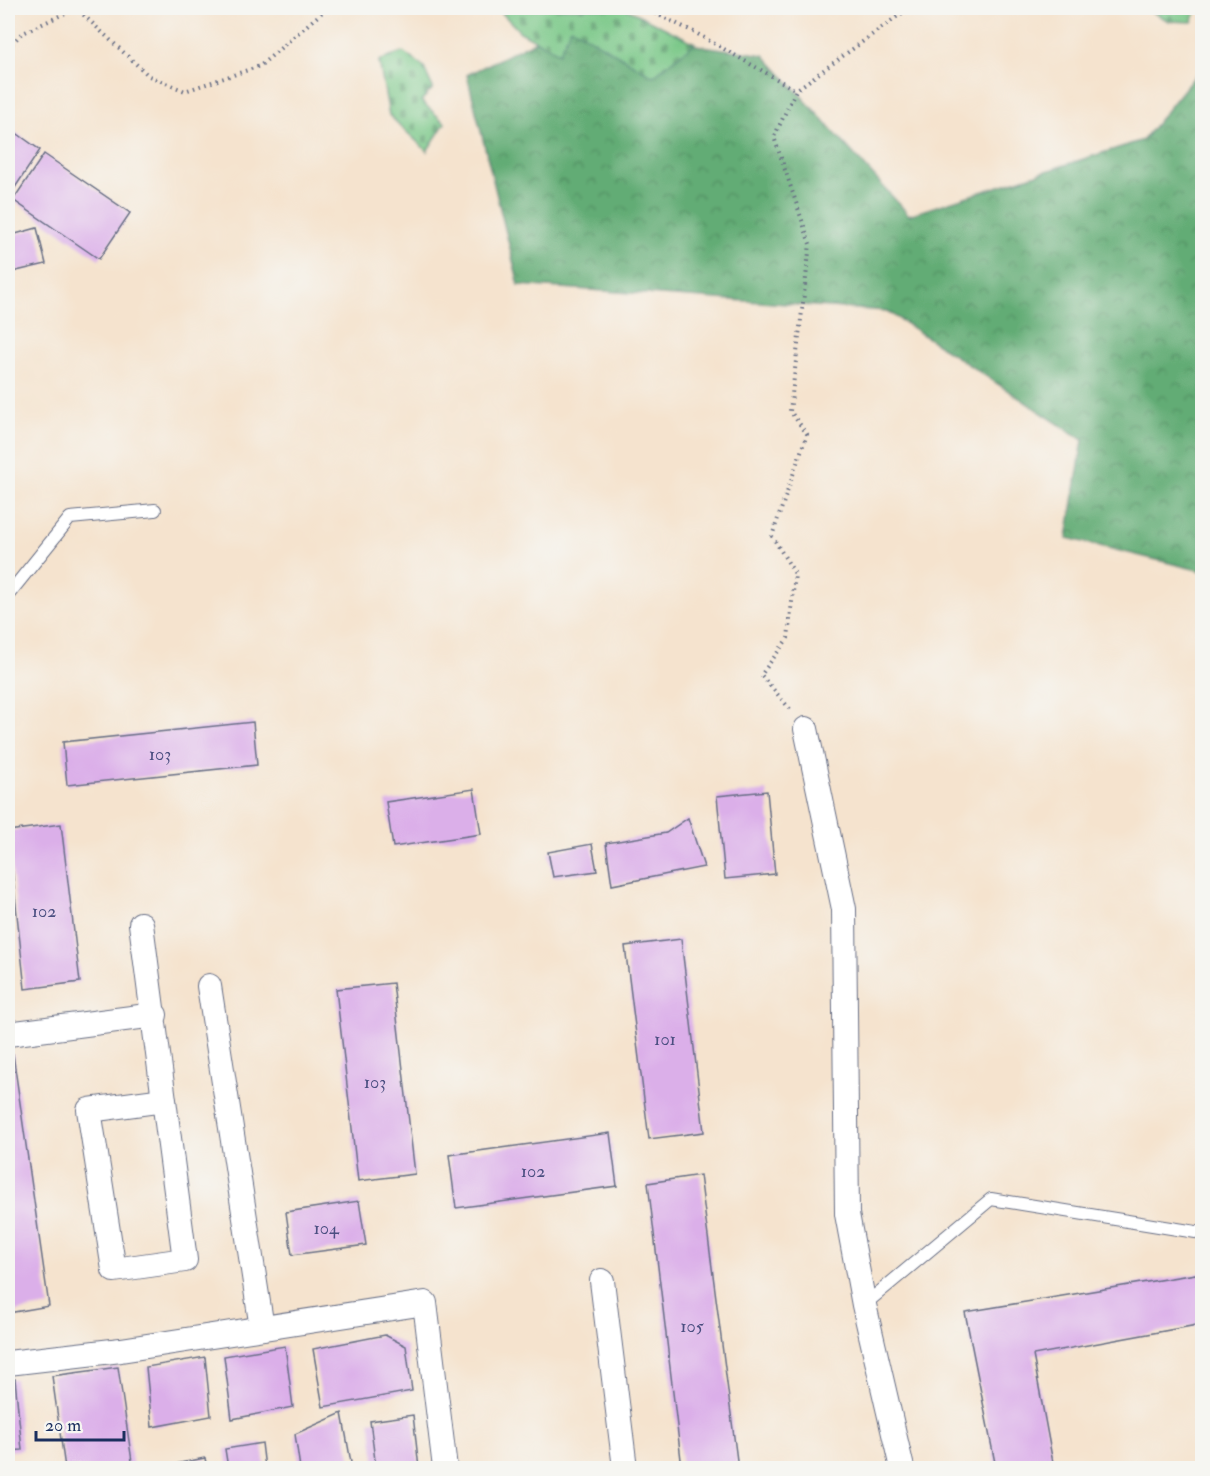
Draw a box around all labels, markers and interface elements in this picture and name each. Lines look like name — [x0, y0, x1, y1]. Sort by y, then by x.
house number: 103 — [149, 743, 171, 766]
house number: 102 — [32, 900, 56, 923]
house number: 101 — [654, 1028, 676, 1051]
house number: 103 — [364, 1071, 386, 1094]
house number: 102 — [521, 1160, 545, 1183]
house number: 104 — [313, 1217, 340, 1240]
house number: 105 — [680, 1315, 704, 1338]
scale bar — [36, 1404, 124, 1442]
text: 20 m — [45, 1414, 81, 1437]

